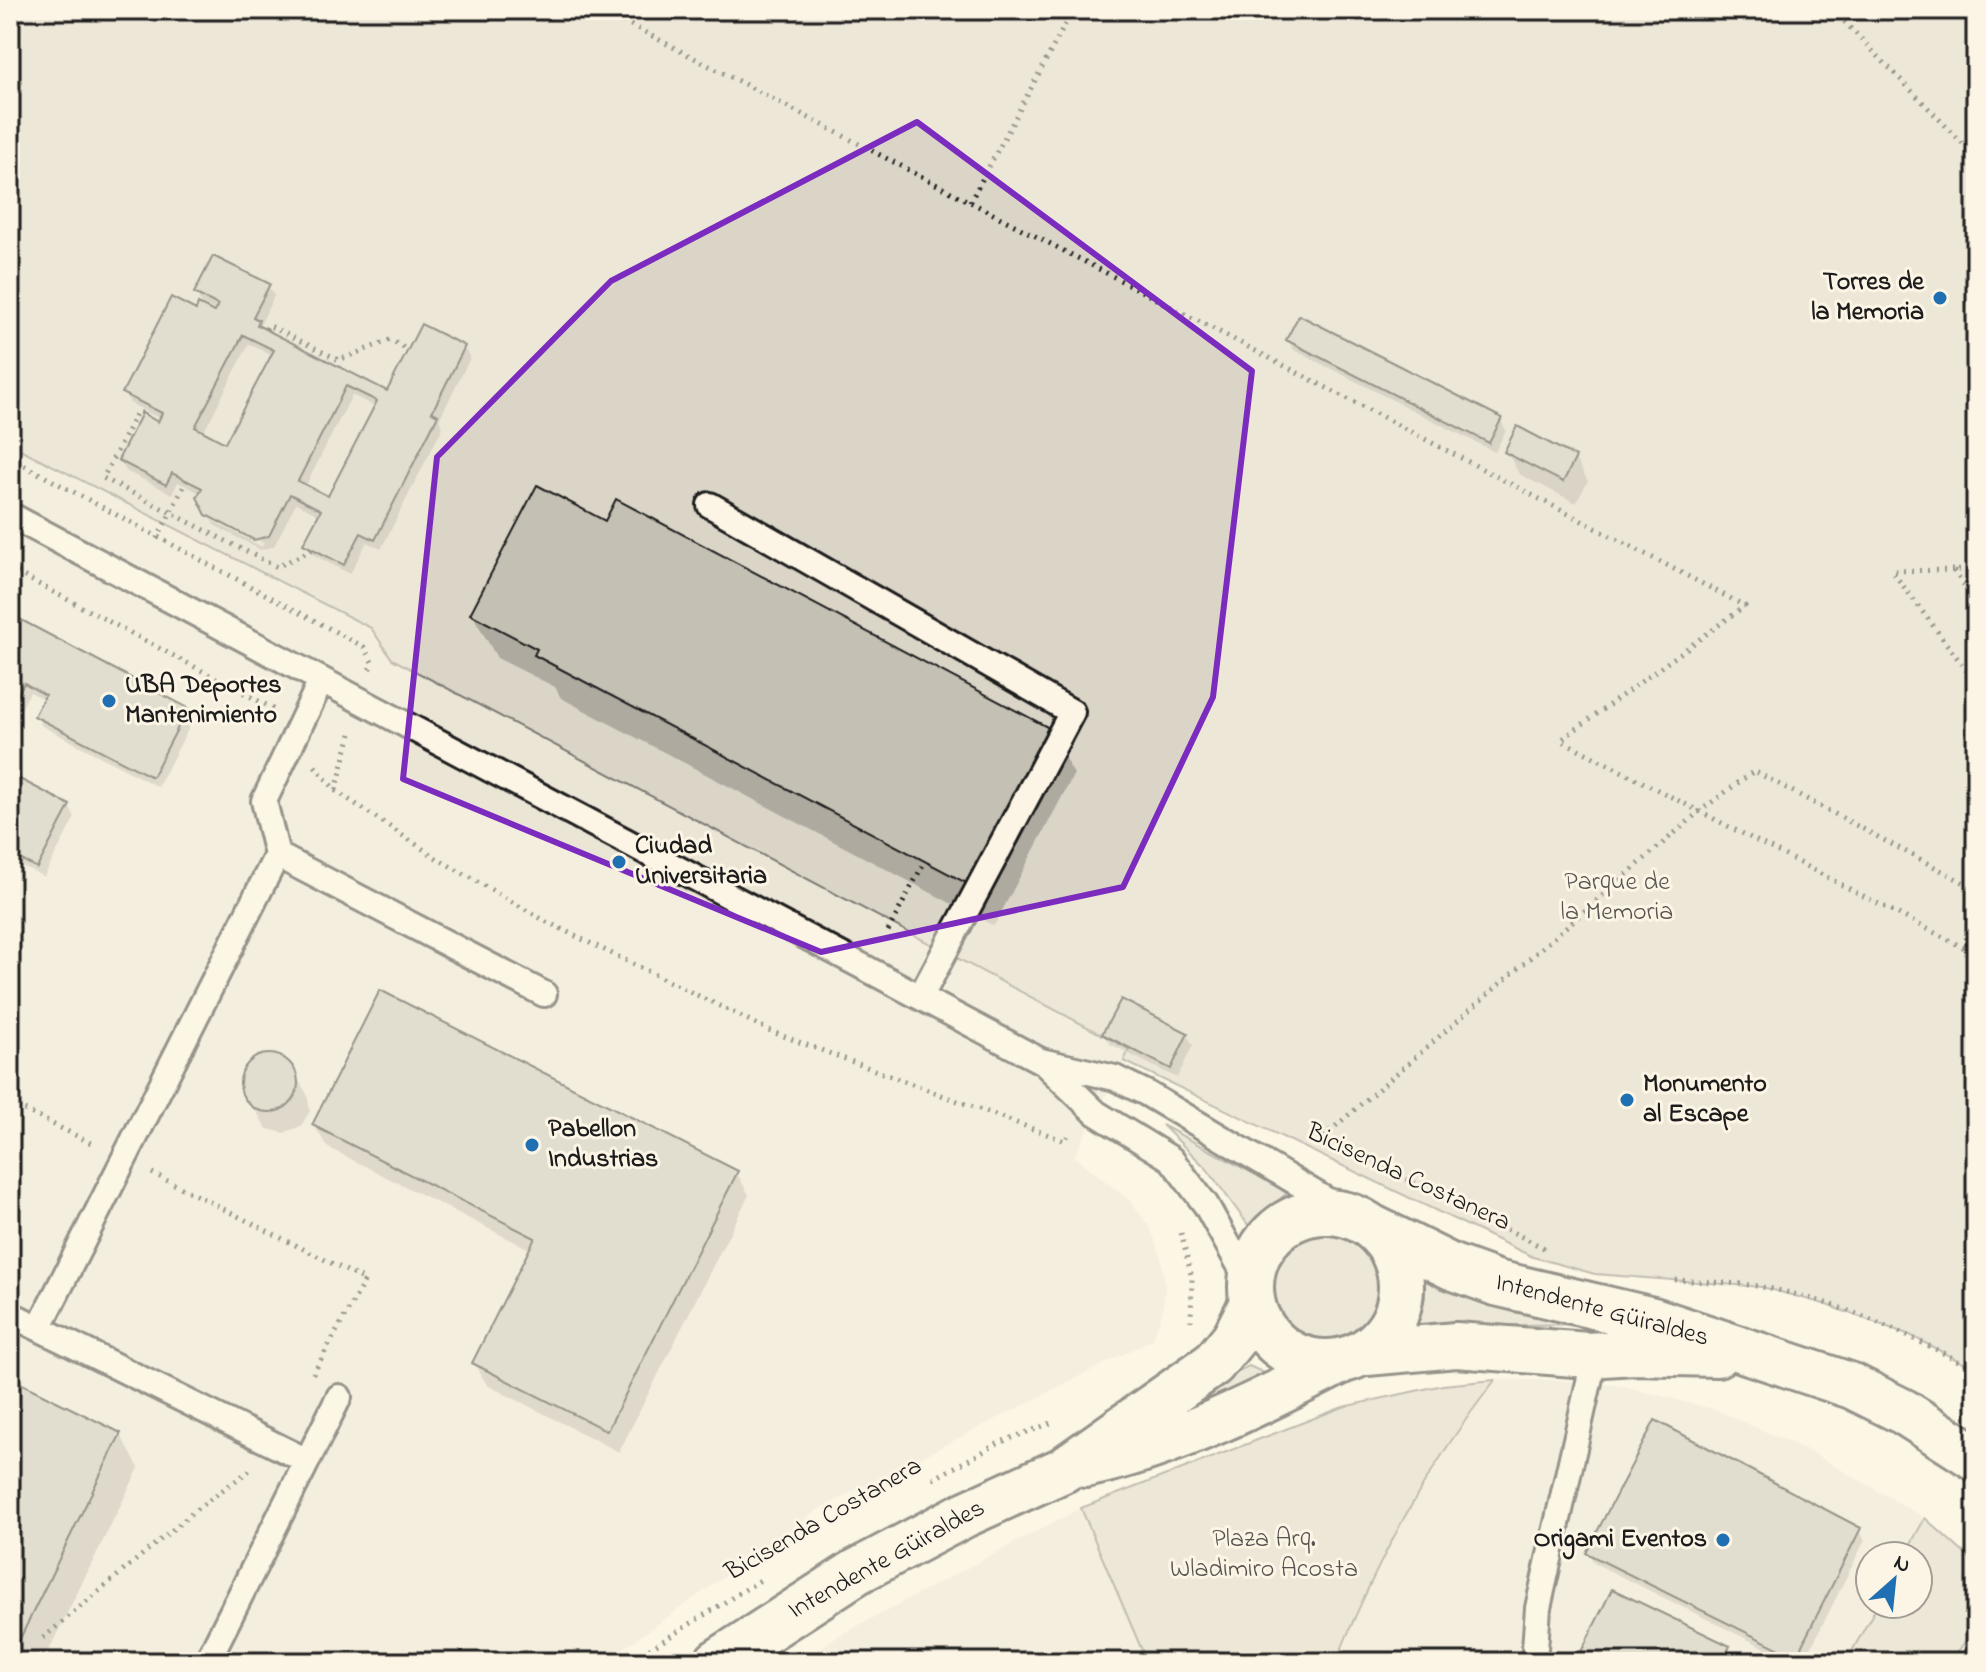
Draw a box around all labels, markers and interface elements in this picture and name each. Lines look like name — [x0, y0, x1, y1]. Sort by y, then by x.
place label: Torres de la Memoria — [1811, 264, 1925, 332]
marker: Torres de la Memoria — [1931, 289, 1949, 307]
place label: UBA Deportes Mantenimiento — [125, 667, 282, 735]
marker: UBA Deportes Mantenimiento — [100, 692, 118, 710]
place label: Ciudad Universitaria — [635, 828, 767, 896]
marker: Ciudad Universitaria — [610, 853, 628, 871]
park label: Parque de la Memoria — [1561, 864, 1673, 932]
place label: Monumento al Escape — [1643, 1066, 1767, 1134]
marker: Monumento al Escape — [1618, 1091, 1636, 1109]
place label: Pabellon Industrias — [548, 1111, 658, 1179]
street label: Bicisenda Costanera — [1299, 1114, 1516, 1242]
marker: Pabellon Industrias — [523, 1136, 541, 1154]
street label: Intendente Güiraldes — [1491, 1264, 1713, 1358]
street label: Bicisenda Costanera — [718, 1448, 929, 1592]
street label: Intendente Güiraldes — [782, 1490, 992, 1630]
park label: Plaza Arq. Wladimiro Acosta — [1170, 1521, 1358, 1589]
place label: Origami Eventos — [1534, 1521, 1707, 1560]
marker: Origami Eventos — [1714, 1531, 1732, 1549]
north arrow — [1854, 1540, 1934, 1620]
text: N — [1888, 1547, 1916, 1582]

